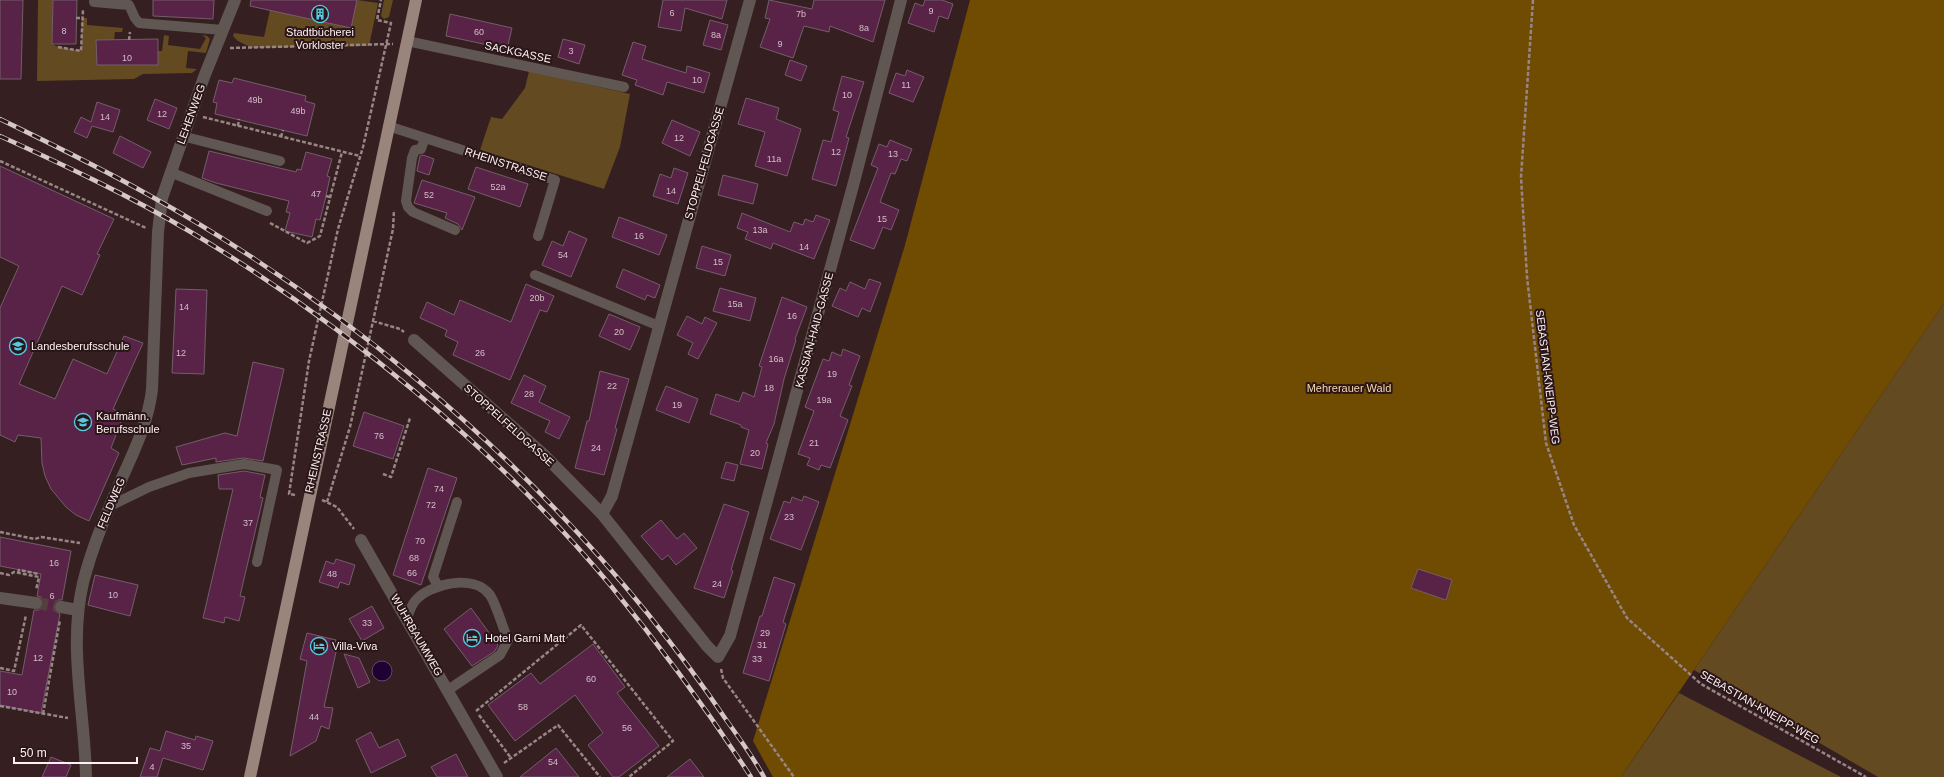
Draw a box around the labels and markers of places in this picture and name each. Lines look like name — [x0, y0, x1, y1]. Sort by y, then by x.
building icon: Stadtbücherei Vorkloster — [310, 4, 330, 24]
place label: Stadtbücherei Vorkloster — [286, 26, 354, 51]
school or university icon: Landesberufsschule — [8, 336, 28, 356]
place label: Landesberufsschule — [31, 340, 129, 352]
place label: Kaufmänn. Berufsschule — [96, 410, 160, 435]
school or university icon: Kaufmänn. Berufsschule — [73, 412, 93, 432]
hotel icon: Hotel Garni Matt — [462, 628, 482, 648]
place label: Hotel Garni Matt — [485, 632, 565, 644]
hotel icon: Villa-Viva — [309, 636, 329, 656]
place label: Villa-Viva — [332, 640, 378, 652]

